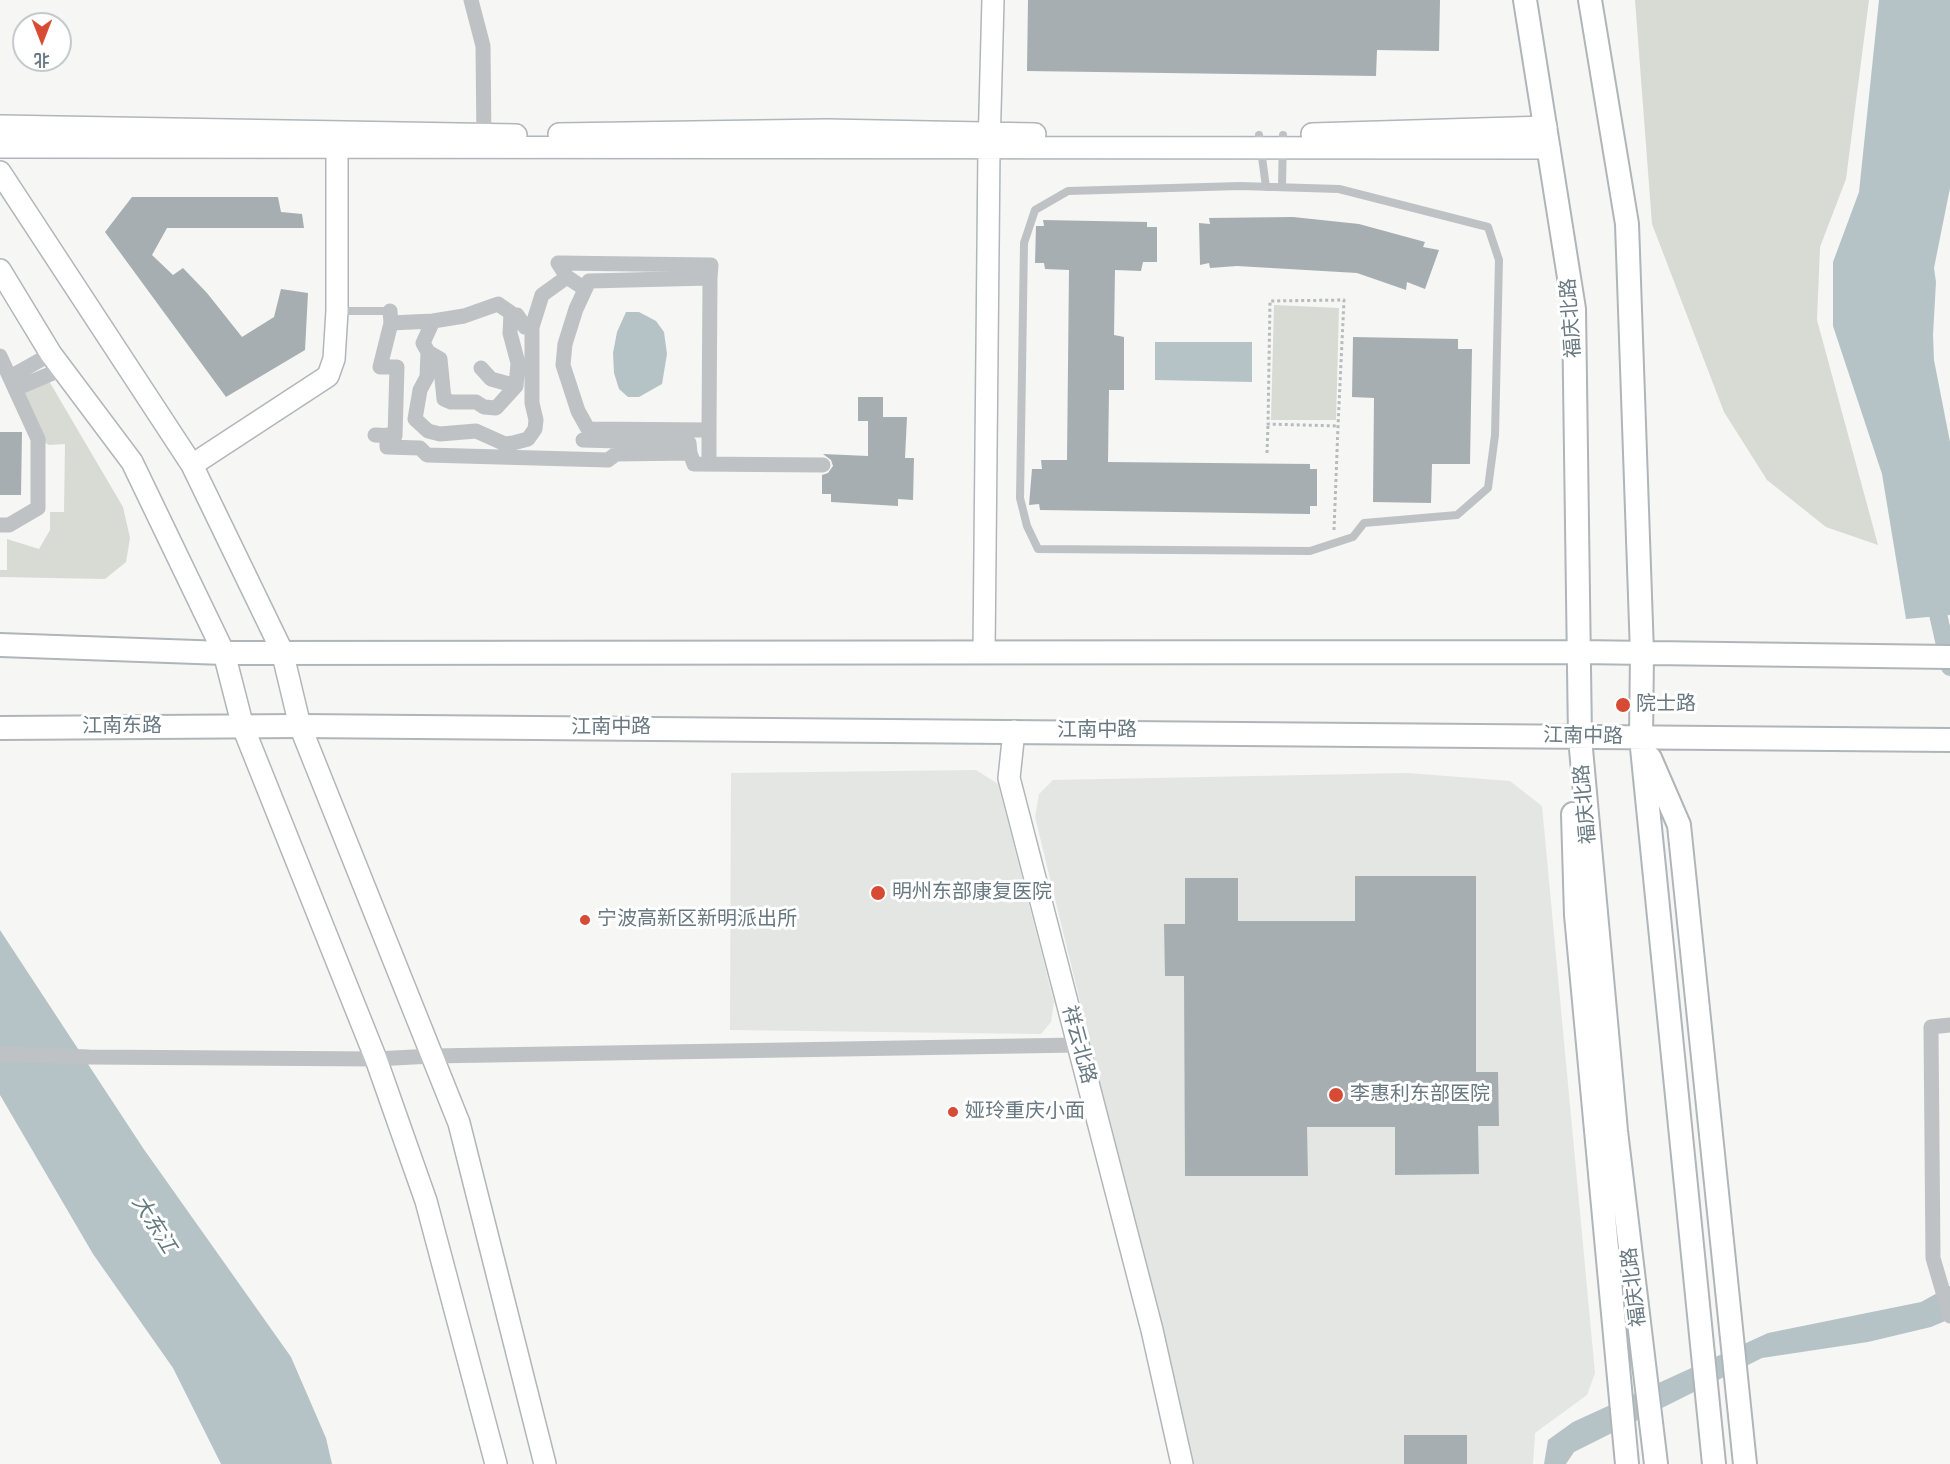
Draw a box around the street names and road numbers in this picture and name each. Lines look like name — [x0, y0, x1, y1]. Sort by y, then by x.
street label: 福庆北路 — [1557, 277, 1587, 359]
street label: 江南东路 — [82, 715, 162, 739]
street label: 江南中路 — [571, 716, 651, 740]
street label: 江南中路 — [1057, 719, 1137, 743]
street label: 江南中路 — [1543, 724, 1623, 750]
street label: 福庆北路 — [1571, 763, 1601, 845]
street label: 祥云北路 — [1056, 1003, 1100, 1087]
street label: 福庆北路 — [1618, 1246, 1652, 1328]

